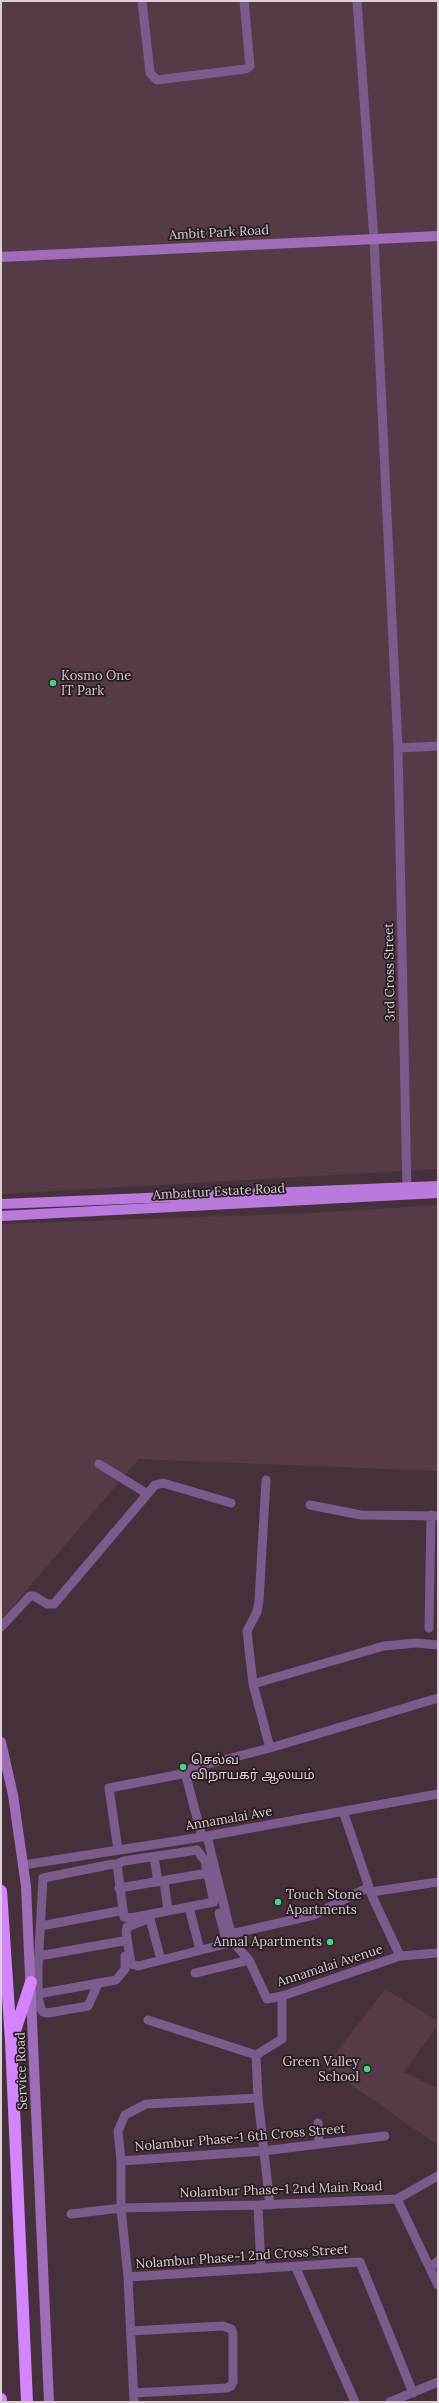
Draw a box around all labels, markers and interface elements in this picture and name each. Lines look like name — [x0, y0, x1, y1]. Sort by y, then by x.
street label: Ambit Park Road — [169, 223, 269, 243]
place label: Kosmo One IT Park — [61, 668, 131, 699]
marker: Kosmo One IT Park — [48, 678, 58, 688]
street label: 3rd Cross Street — [381, 923, 399, 1021]
street label: Ambattur Estate Road — [153, 1181, 285, 1203]
place label: செல்வ விநாயகர் ஆலயம் — [191, 1752, 315, 1783]
marker: செல்வ விநாயகர் ஆலயம் — [178, 1762, 188, 1772]
street label: Annamalai Ave — [184, 1804, 274, 1834]
place label: Touch Stone Apartments — [286, 1887, 362, 1918]
marker: Touch Stone Apartments — [273, 1897, 283, 1907]
place label: Annal Apartments — [214, 1934, 322, 1950]
marker: Annal Apartments — [325, 1937, 335, 1947]
street label: Annamalai Avenue — [275, 1942, 385, 1990]
street label: Service Road — [13, 2032, 31, 2110]
place label: Green Valley School — [282, 2054, 359, 2085]
marker: Green Valley School — [362, 2064, 372, 2074]
street label: Nolambur Phase-1 6th Cross Street — [134, 2121, 346, 2155]
street label: Nolambur Phase-1 2nd Main Road — [179, 2179, 383, 2201]
street label: Nolambur Phase-1 2nd Cross Street — [135, 2242, 349, 2272]

